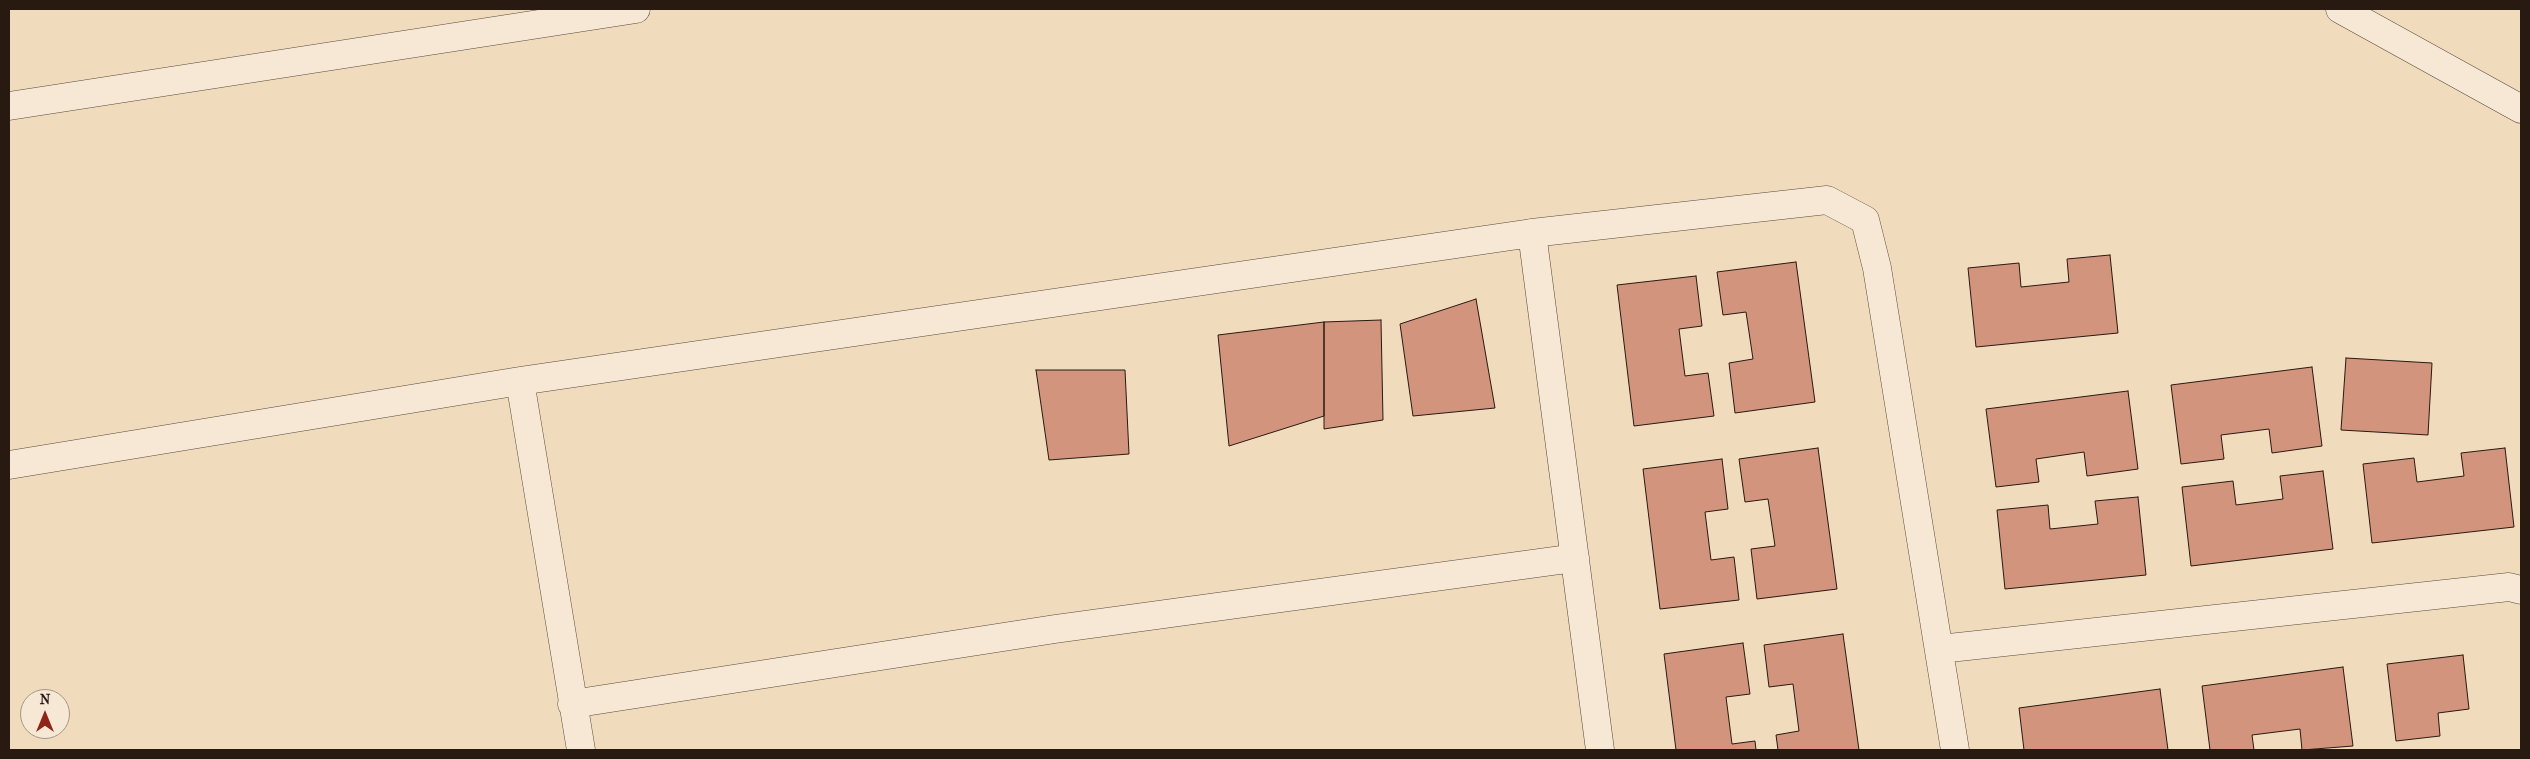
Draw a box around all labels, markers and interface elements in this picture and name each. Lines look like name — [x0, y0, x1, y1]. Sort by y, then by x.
north arrow — [20, 689, 70, 739]
text: N — [40, 691, 50, 708]

